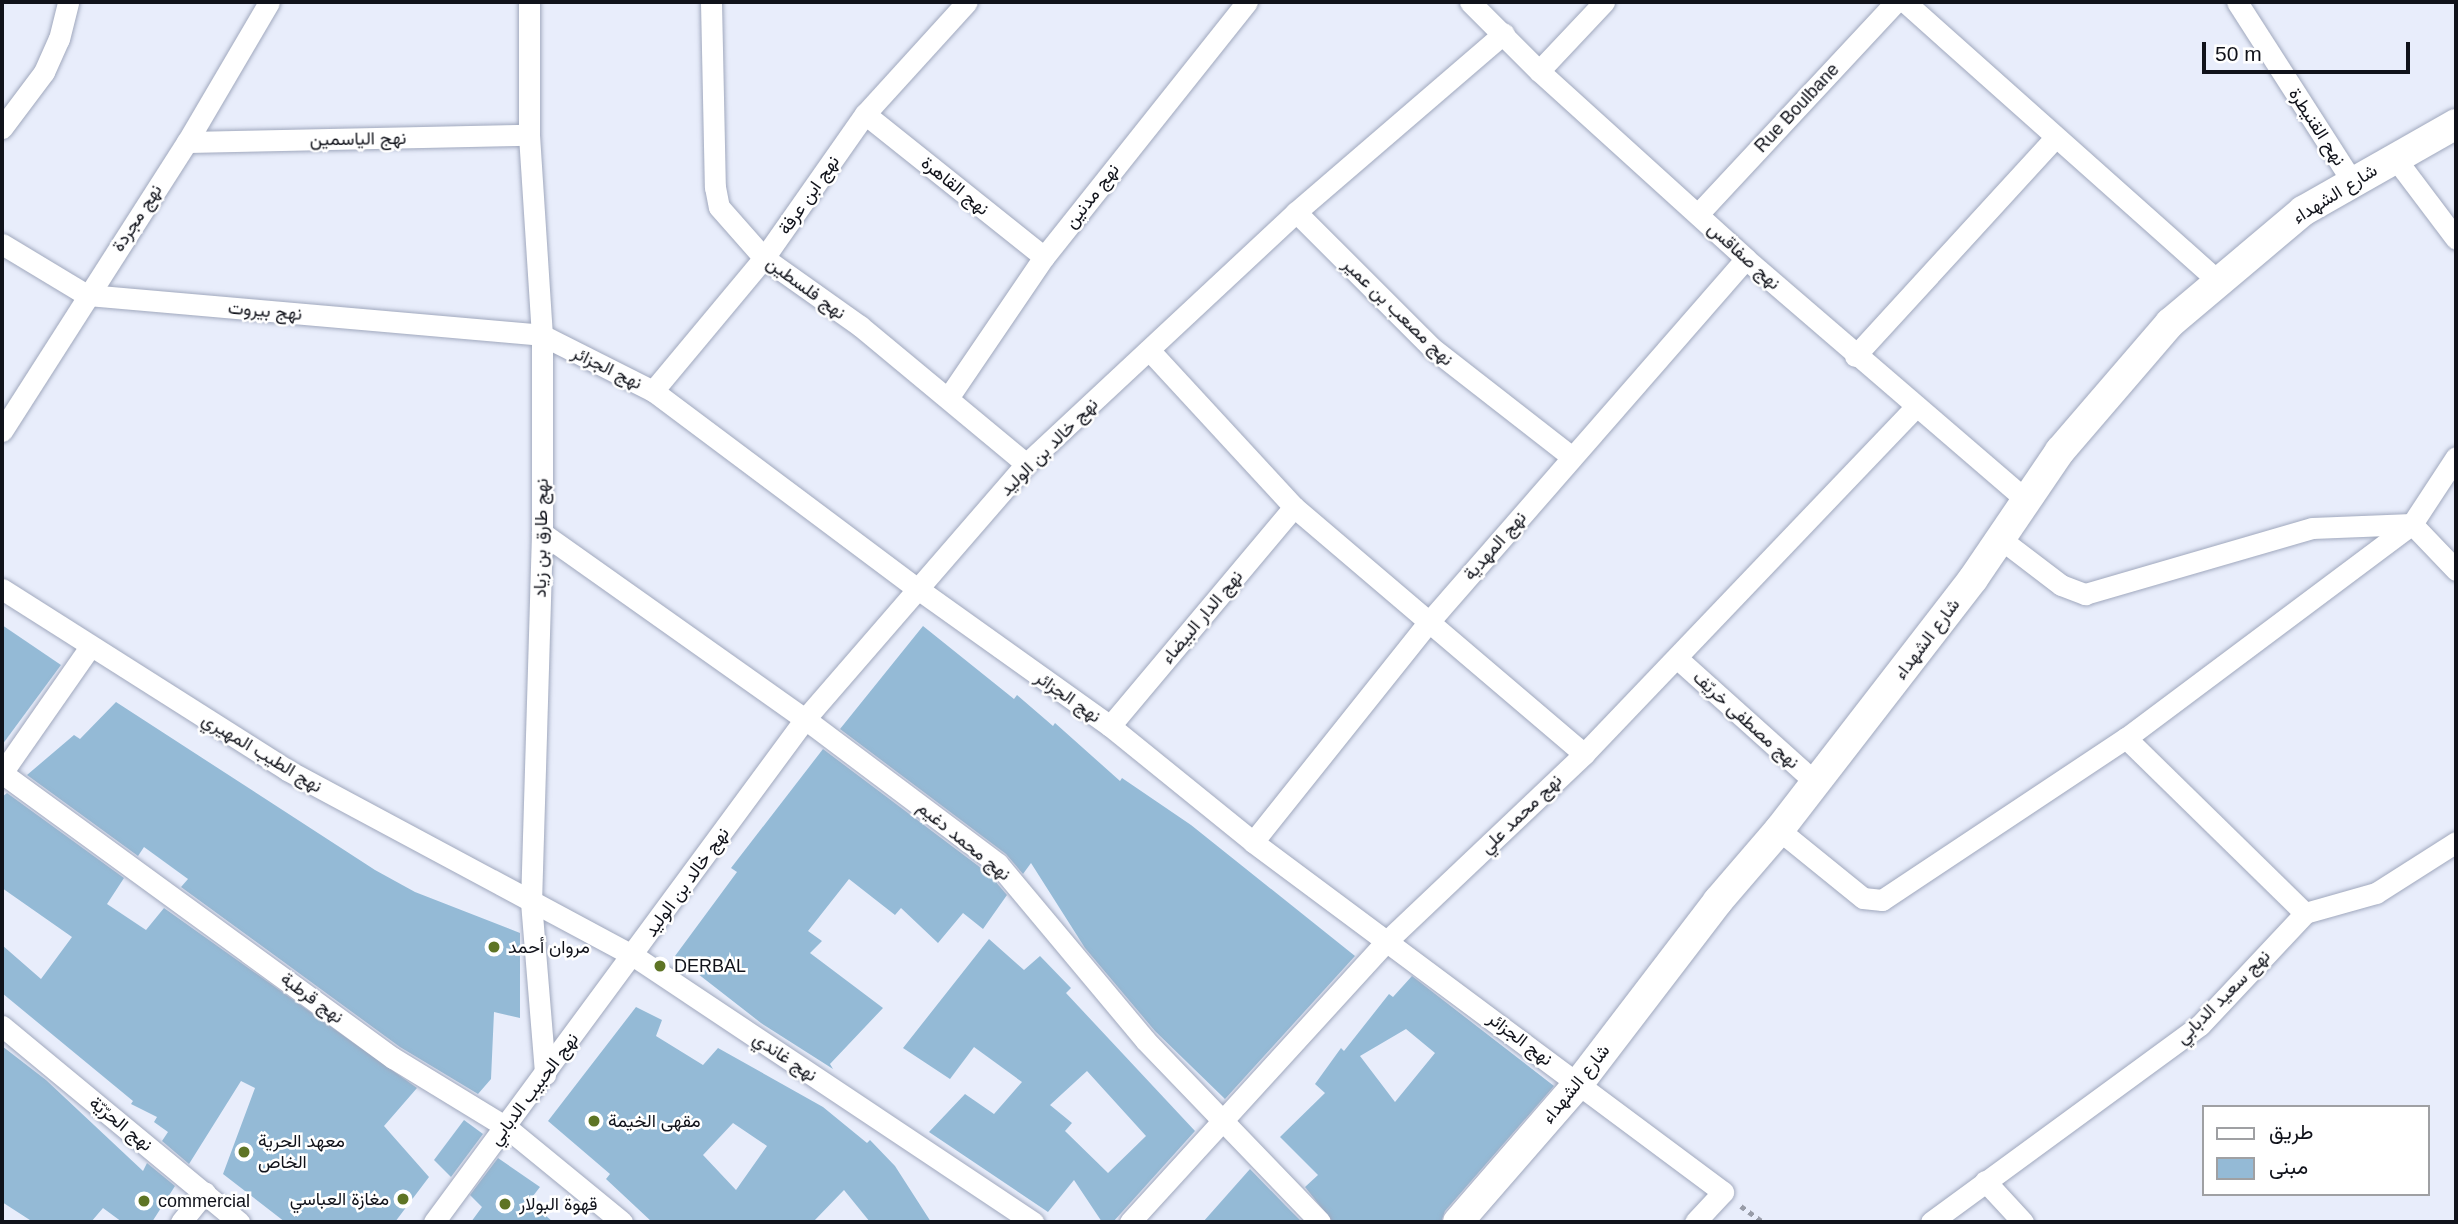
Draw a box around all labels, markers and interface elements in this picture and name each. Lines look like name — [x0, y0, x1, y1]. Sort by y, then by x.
scale bar — [2206, 28, 2414, 72]
text: 50 m — [2215, 42, 2262, 65]
street label: Rue Boulbane — [1750, 59, 1844, 157]
street label: نهح القنيطرة — [2284, 84, 2350, 170]
street label: نهج الياسمين — [309, 127, 407, 151]
street label: نهج ابن عرفة — [774, 151, 844, 239]
street label: نهج القاهرة — [917, 152, 993, 220]
street label: نهج مدنين — [1060, 159, 1124, 233]
street label: شارع الشهداء — [2289, 159, 2381, 229]
street label: نهج مجردة — [107, 180, 167, 256]
street label: نهج صفاقس — [1703, 218, 1785, 294]
street label: نهج فلسطين — [762, 252, 850, 324]
street label: نهج مصعب بن عمير — [1338, 254, 1458, 370]
street label: نهج بيروت — [227, 297, 303, 325]
street label: نهج الجزائر — [568, 342, 646, 394]
street label: نهج خالد بن الوليد — [995, 393, 1103, 501]
street label: نهج طارق بن زياد — [529, 478, 553, 598]
street label: نهج المهدية — [1459, 507, 1531, 585]
street label: نهج الدار البيضاء — [1157, 566, 1247, 668]
street label: شارع الشهداء — [1890, 594, 1964, 684]
street label: نهج الجزائر — [1031, 667, 1105, 727]
street label: نهج مصطفى خريّف — [1688, 667, 1804, 773]
street label: نهج الطيب المهيري — [198, 709, 326, 797]
street label: نهج محمد علي — [1476, 770, 1566, 858]
street label: نهج محمد دغيم — [913, 797, 1015, 885]
street label: نهج خالد بن الوليد — [640, 823, 734, 941]
place label: مروان أحمد — [508, 936, 590, 958]
marker: مروان أحمد — [486, 939, 502, 955]
street label: نهج سعيد الدبابي — [2171, 945, 2275, 1049]
place label: DERBAL — [674, 955, 746, 977]
marker: DERBAL — [652, 958, 668, 974]
street label: نهج قرطبة — [276, 968, 348, 1028]
street label: نهج الجزائر — [1483, 1008, 1557, 1070]
street label: نهج غاندي — [749, 1028, 821, 1086]
street label: نهج الحبيب الدبابي — [485, 1029, 583, 1149]
street label: شارع الشهداء — [1537, 1040, 1615, 1128]
street label: نهج الحرّيّة — [85, 1092, 157, 1156]
legend — [2202, 1105, 2430, 1196]
place label: مقهى الخيمة — [608, 1110, 701, 1132]
marker: مقهى الخيمة — [586, 1113, 602, 1129]
text: طريق — [2269, 1120, 2314, 1143]
place label: معهد الحرية الخاص — [258, 1131, 345, 1174]
marker: معهد الحرية الخاص — [236, 1144, 252, 1160]
text: مبنى — [2269, 1155, 2308, 1178]
place label: مغازة العباسي — [290, 1188, 389, 1210]
place label: commercial — [158, 1190, 250, 1212]
marker: مغازة العباسي — [395, 1191, 411, 1207]
marker: commercial — [136, 1193, 152, 1209]
place label: قهوة البولار — [519, 1193, 598, 1215]
marker: قهوة البولار — [497, 1196, 513, 1212]

